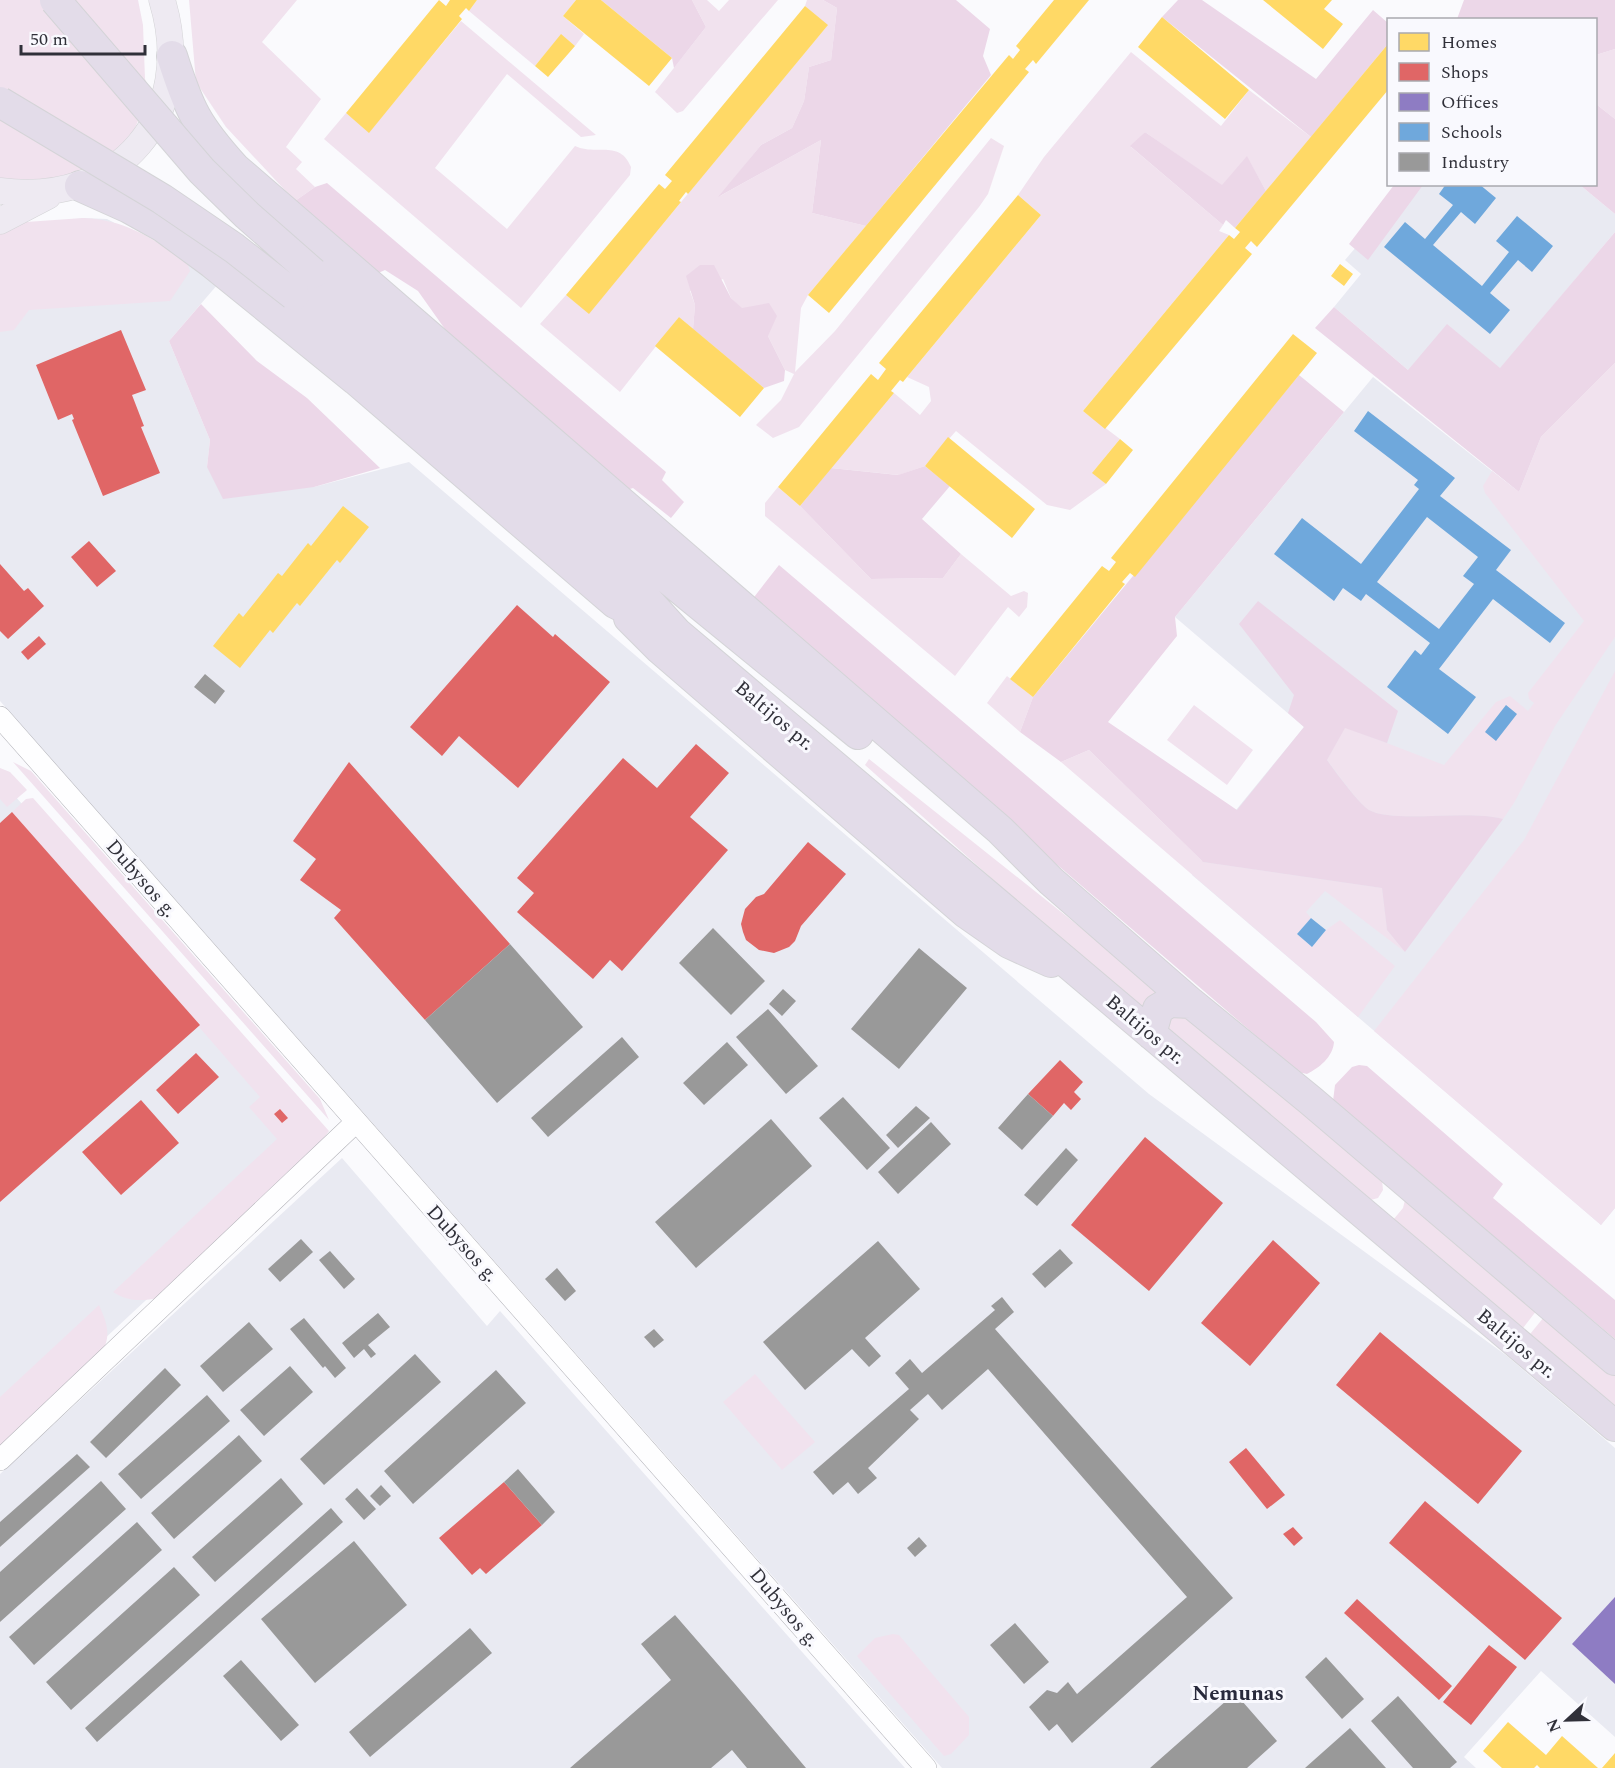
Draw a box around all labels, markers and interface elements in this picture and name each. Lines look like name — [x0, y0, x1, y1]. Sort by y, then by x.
scale bar — [21, 18, 146, 56]
legend — [1387, 18, 1597, 186]
text: 50 m — [30, 26, 68, 53]
text: Homes — [1441, 29, 1497, 56]
text: Shops — [1441, 59, 1489, 86]
text: Offices — [1441, 89, 1499, 116]
text: Schools — [1441, 119, 1503, 146]
text: Industry — [1441, 149, 1510, 176]
street label: Baltijos pr. — [728, 673, 821, 758]
street label: Dubysos g. — [99, 833, 184, 925]
street label: Baltijos pr. — [1099, 987, 1192, 1072]
street label: Dubysos g. — [419, 1198, 505, 1289]
street label: Baltijos pr. — [1470, 1301, 1563, 1386]
street label: Dubysos g. — [742, 1561, 826, 1654]
district label: Nemunas — [1192, 1678, 1284, 1710]
north arrow — [1537, 1690, 1597, 1750]
text: N — [1540, 1715, 1568, 1736]

